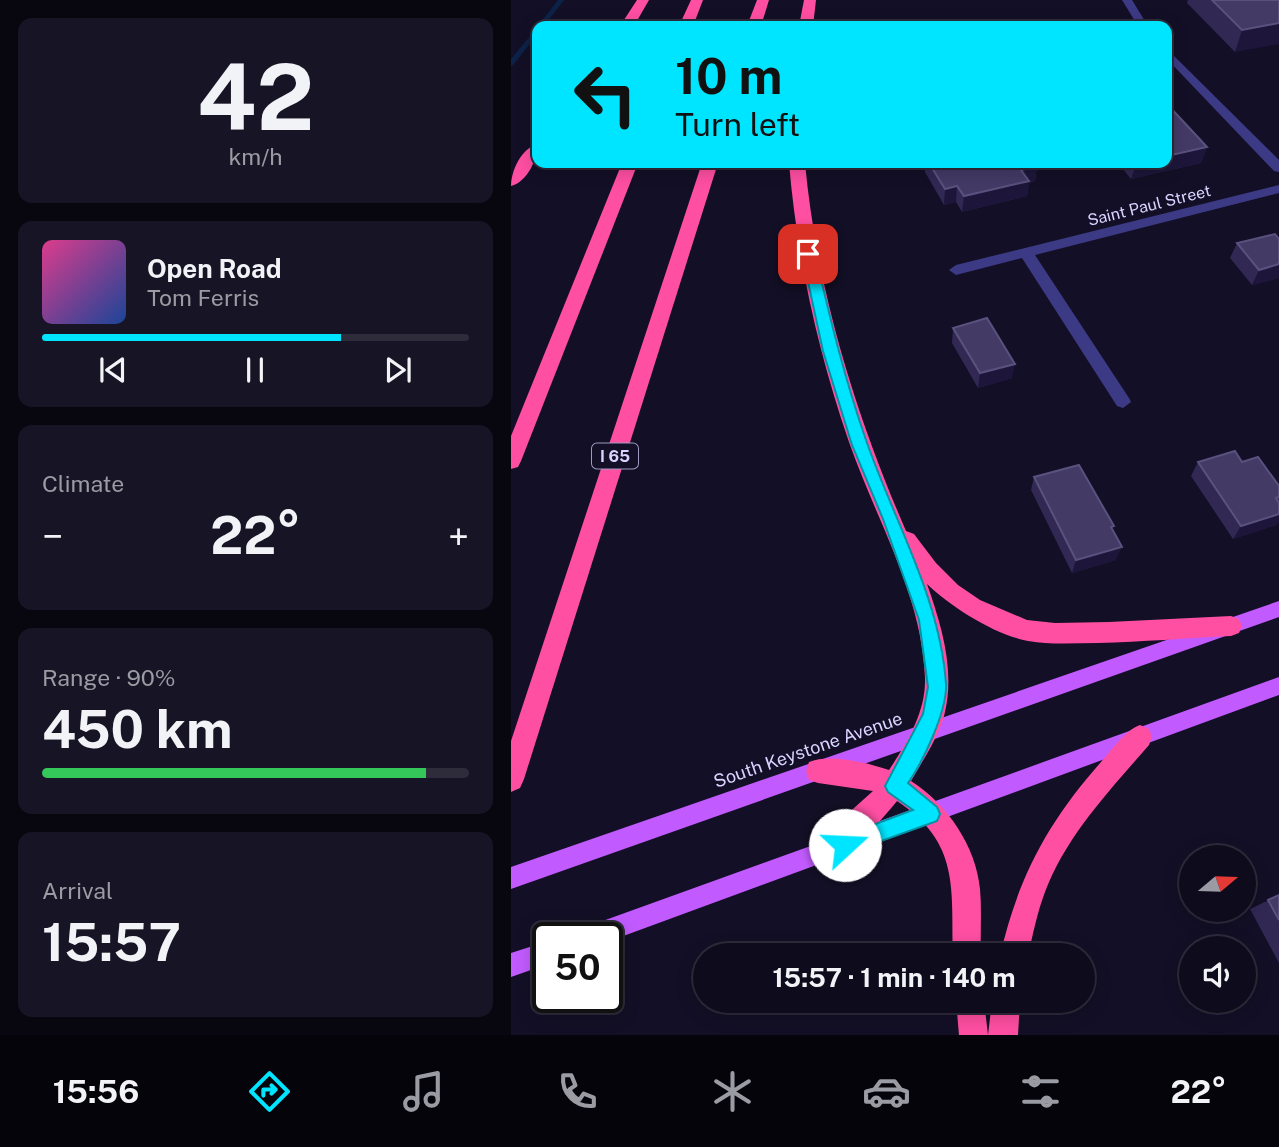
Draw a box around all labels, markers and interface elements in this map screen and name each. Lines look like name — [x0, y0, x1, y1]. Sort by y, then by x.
text: 42 — [197, 44, 314, 150]
text: 10 m — [675, 47, 782, 105]
icon: left — [560, 49, 651, 140]
text: Turn left — [675, 106, 800, 143]
text: km/h — [228, 143, 283, 170]
street label: Saint Paul Street — [1086, 181, 1213, 230]
pin — [778, 224, 838, 284]
icon: arrive — [789, 235, 827, 273]
text: Open Road — [147, 253, 282, 284]
text: Tom Ferris — [147, 284, 259, 311]
icon: previous — [94, 351, 132, 389]
icon: pause — [236, 351, 274, 389]
icon: next — [379, 351, 417, 389]
road number: I 65 — [592, 444, 638, 468]
text: Climate — [42, 470, 124, 497]
text: 22° — [210, 505, 301, 566]
text: − — [42, 514, 63, 559]
text: + — [448, 514, 469, 559]
text: Range · 90% — [42, 664, 176, 691]
text: 450 km — [42, 699, 233, 760]
street label: South Keystone Avenue — [711, 707, 905, 792]
position arrow — [808, 808, 882, 882]
north arrow — [1179, 845, 1257, 922]
map controls — [1179, 845, 1256, 1013]
text: Arrival — [42, 877, 113, 904]
text: 15:57 — [42, 912, 181, 973]
speed limit sign: 50 — [532, 922, 623, 1013]
button: sound — [1179, 936, 1256, 1013]
text: 15:57 · 1 min · 140 m — [772, 962, 1016, 993]
icon: directions — [245, 1067, 294, 1116]
icon: music — [399, 1067, 448, 1116]
icon: phone — [553, 1067, 602, 1116]
icon: climate — [708, 1067, 757, 1116]
icon: car — [862, 1067, 911, 1116]
icon: filters — [1016, 1067, 1065, 1116]
text: 15:56 — [53, 1073, 139, 1110]
text: 22° — [1171, 1073, 1226, 1110]

